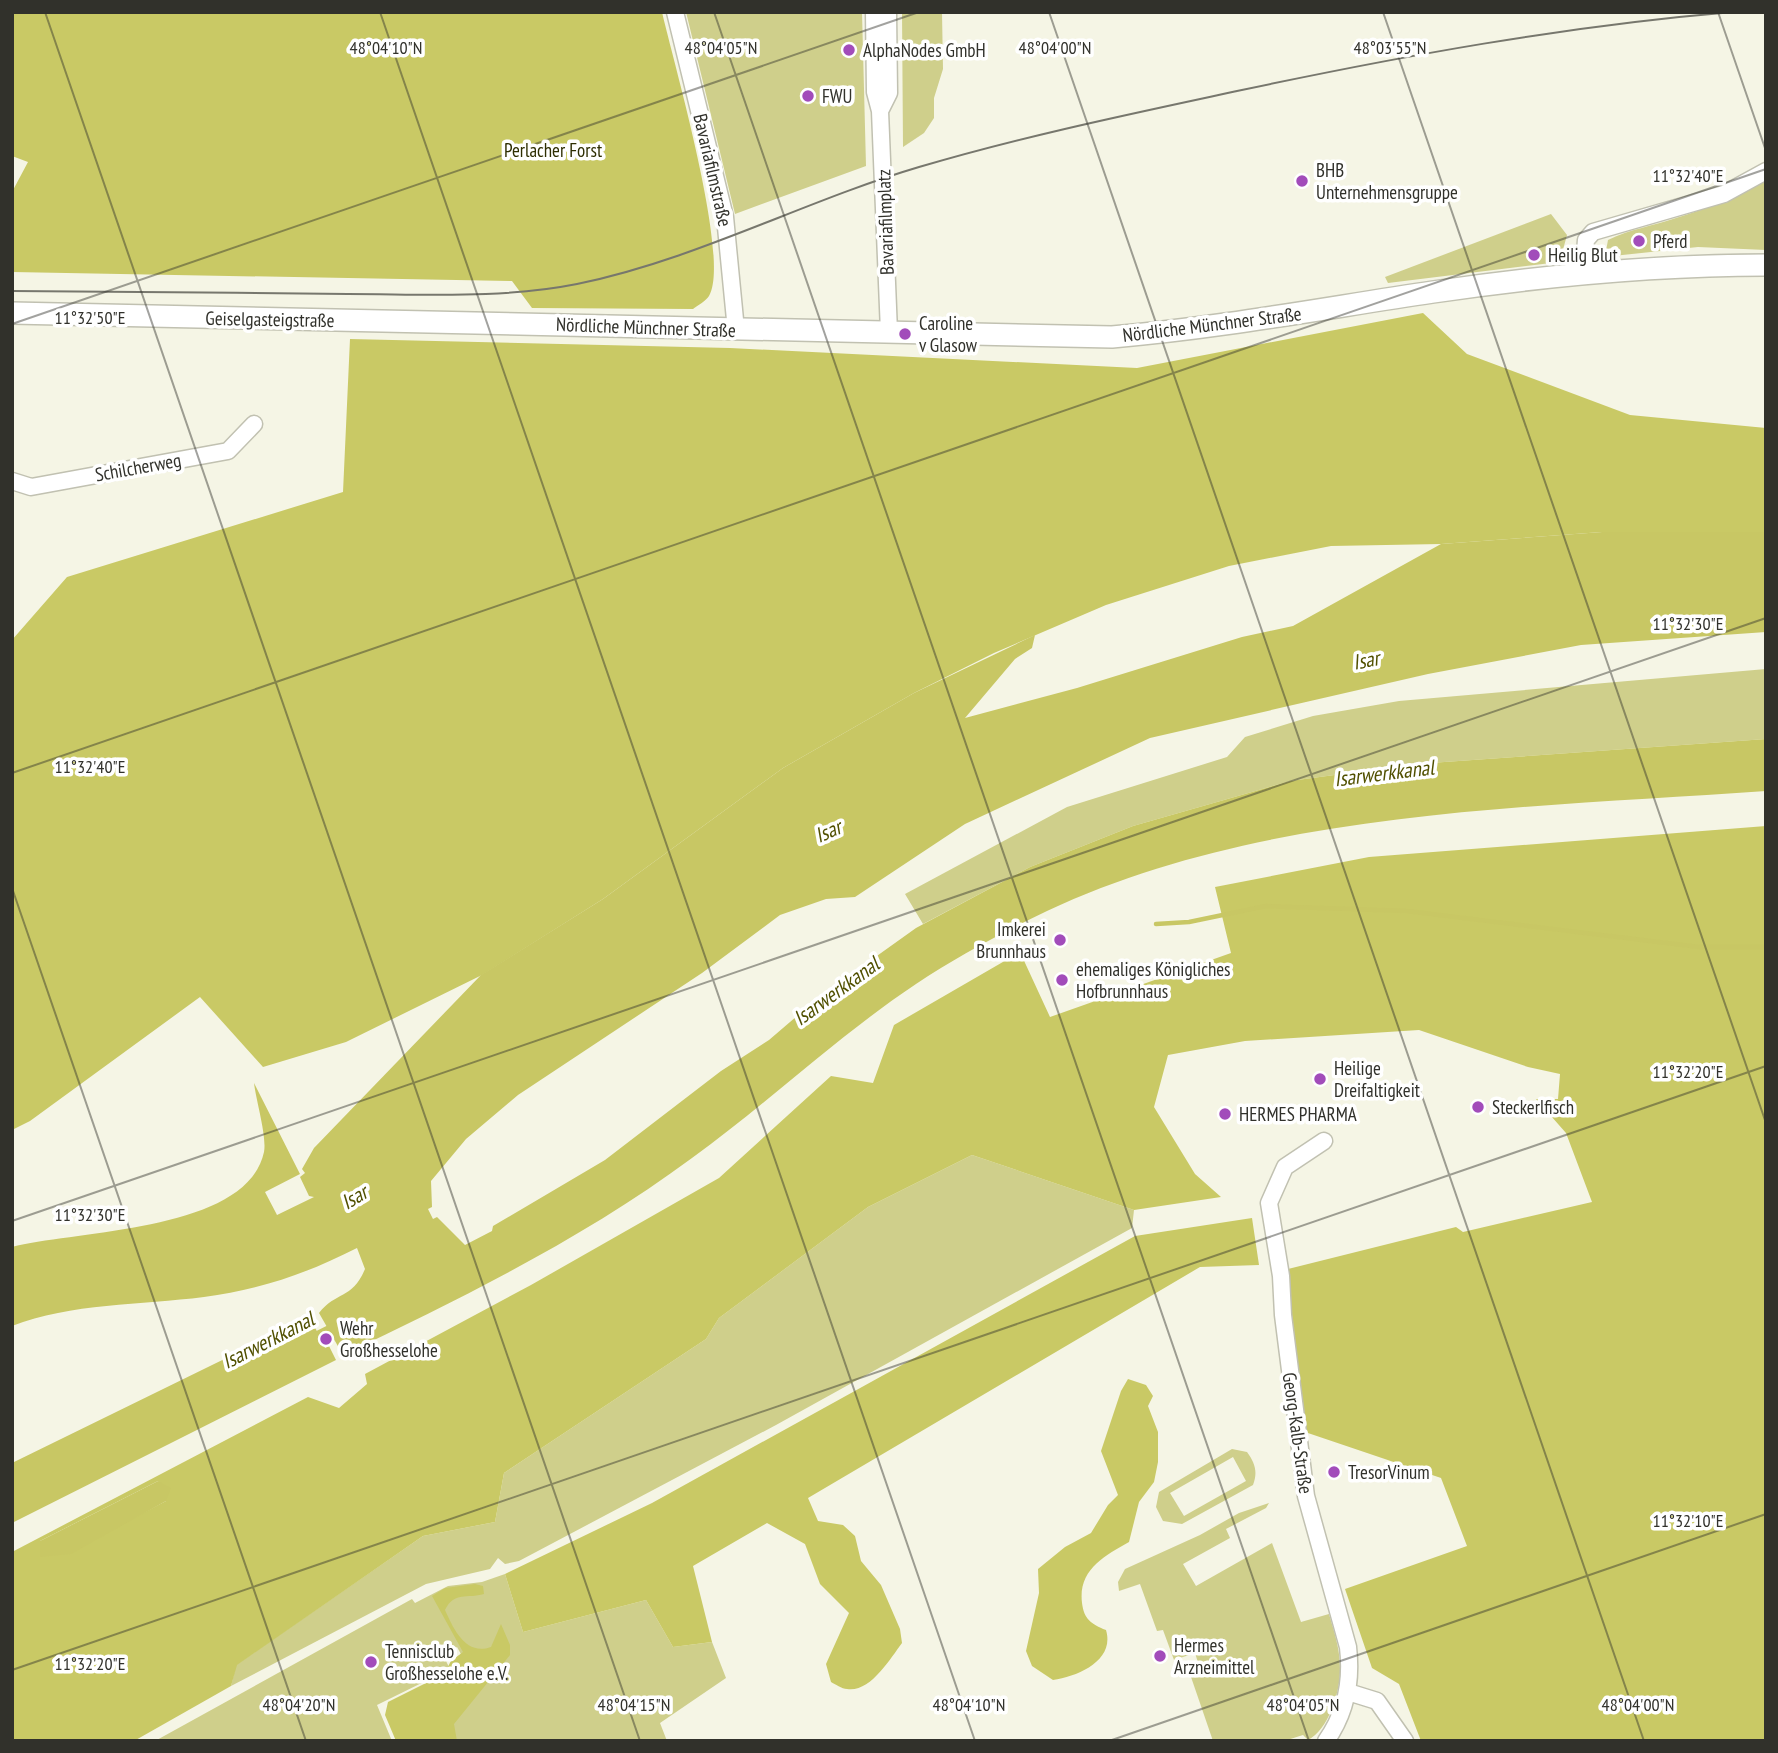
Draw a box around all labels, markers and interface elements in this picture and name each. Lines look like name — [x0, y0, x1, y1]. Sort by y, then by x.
text: 48°04'10"N — [350, 36, 422, 59]
text: 48°04'05"N — [685, 36, 757, 59]
text: 48°04'00"N — [1019, 36, 1091, 59]
text: 48°03'55"N — [1354, 36, 1426, 59]
place label: AlphaNodes GmbH — [863, 38, 986, 62]
marker: AlphaNodes GmbH — [841, 42, 857, 58]
place label: FWU — [822, 84, 853, 108]
marker: FWU — [800, 88, 816, 104]
street label: Bavariafilmstraße — [688, 111, 738, 229]
park label: Perlacher Forst — [504, 138, 603, 162]
place label: BHB Unternehmensgruppe — [1316, 158, 1458, 204]
text: 11°32'40"E — [1653, 164, 1723, 187]
street label: Bavariafilmplatz — [871, 169, 899, 275]
marker: BHB Unternehmensgruppe — [1294, 173, 1310, 189]
place label: Pferd — [1653, 229, 1688, 253]
marker: Pferd — [1631, 233, 1647, 249]
place label: Heilig Blut — [1548, 243, 1619, 267]
marker: Heilig Blut — [1526, 247, 1542, 263]
street label: Nördliche Münchner Straße — [1121, 301, 1303, 347]
text: 11°32'50"E — [55, 306, 125, 329]
street label: Geiselgasteigstraße — [205, 306, 335, 332]
place label: Caroline v Glasow — [919, 311, 978, 357]
street label: Nördliche Münchner Straße — [556, 312, 736, 342]
marker: Caroline v Glasow — [897, 326, 913, 342]
street label: Schilcherweg — [93, 448, 183, 486]
text: 11°32'30"E — [1653, 612, 1723, 635]
water label: Isar — [1351, 644, 1385, 676]
water label: Isarwerkkanal — [1333, 753, 1437, 792]
text: 11°32'40"E — [55, 755, 125, 778]
water label: Isar — [811, 812, 848, 849]
place label: Imkerei Brunnhaus — [976, 917, 1046, 963]
marker: Imkerei Brunnhaus — [1052, 932, 1068, 948]
water label: Isarwerkkanal — [788, 949, 886, 1031]
place label: ehemaliges Königliches Hofbrunnhaus — [1076, 957, 1231, 1003]
marker: ehemaliges Königliches Hofbrunnhaus — [1054, 972, 1070, 988]
place label: Heilige Dreifaltigkeit — [1334, 1056, 1421, 1102]
text: 11°32'20"E — [1653, 1060, 1723, 1083]
marker: Heilige Dreifaltigkeit — [1312, 1071, 1328, 1087]
place label: Steckerlfisch — [1492, 1095, 1574, 1119]
marker: Steckerlfisch — [1470, 1099, 1486, 1115]
place label: HERMES PHARMA — [1239, 1102, 1357, 1126]
marker: HERMES PHARMA — [1217, 1106, 1233, 1122]
water label: Isar — [336, 1177, 375, 1215]
text: 11°32'30"E — [55, 1203, 125, 1226]
water label: Isarwerkkanal — [217, 1304, 321, 1375]
place label: Wehr Großhesselohe — [340, 1316, 438, 1362]
marker: Wehr Großhesselohe — [318, 1331, 334, 1347]
street label: Georg-Kalb-Straße — [1278, 1371, 1318, 1495]
place label: TresorVinum — [1348, 1460, 1430, 1484]
marker: TresorVinum — [1326, 1464, 1342, 1480]
text: 11°32'10"E — [1653, 1509, 1723, 1532]
place label: Hermes Arzneimittel — [1174, 1633, 1255, 1679]
place label: Tennisclub Großhesselohe e.V. — [385, 1639, 508, 1685]
marker: Hermes Arzneimittel — [1152, 1648, 1168, 1664]
text: 11°32'20"E — [55, 1652, 125, 1675]
marker: Tennisclub Großhesselohe e.V. — [363, 1654, 379, 1670]
text: 48°04'20"N — [263, 1693, 335, 1716]
text: 48°04'15"N — [598, 1693, 670, 1716]
text: 48°04'10"N — [933, 1693, 1005, 1716]
text: 48°04'05"N — [1267, 1693, 1339, 1716]
text: 48°04'00"N — [1602, 1693, 1674, 1716]

